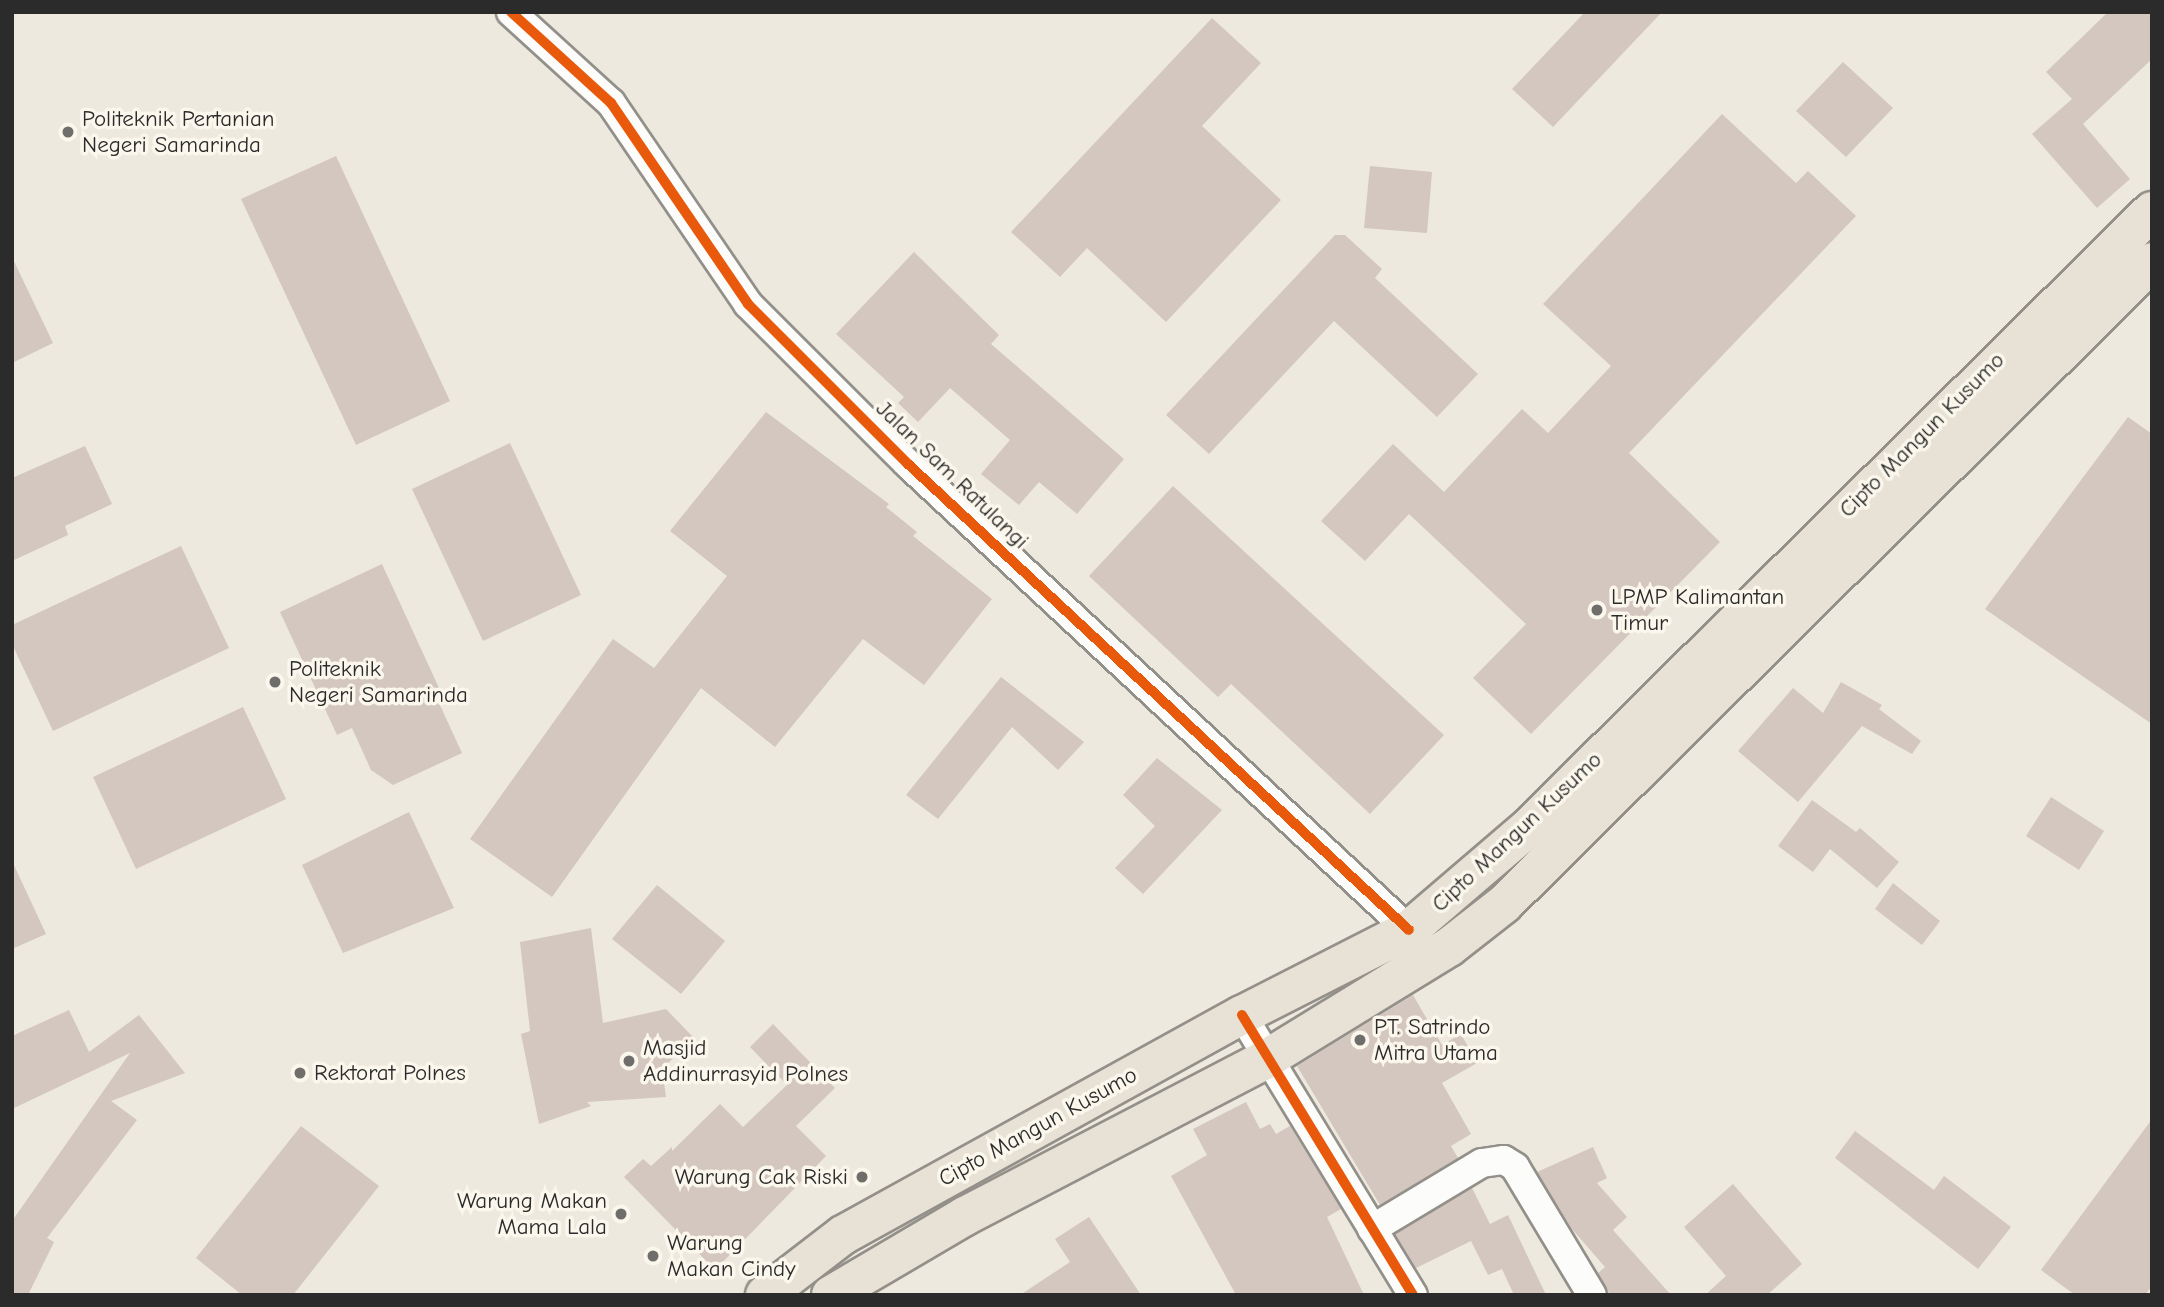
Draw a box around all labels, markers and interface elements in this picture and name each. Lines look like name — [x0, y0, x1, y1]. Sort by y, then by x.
place label: Politeknik Pertanian Negeri Samarinda — [82, 105, 275, 159]
marker: Politeknik Pertanian Negeri Samarinda — [60, 124, 76, 140]
street label: Cipto Mangun Kusumo — [1834, 347, 2010, 523]
street label: Jalan Sam Ratulangi — [870, 395, 1034, 555]
place label: LPMP Kalimantan Timur — [1611, 583, 1784, 637]
marker: LPMP Kalimantan Timur — [1589, 602, 1605, 618]
place label: Politeknik Negeri Samarinda — [289, 655, 468, 709]
marker: Politeknik Negeri Samarinda — [267, 674, 283, 690]
street label: Cipto Mangun Kusumo — [1426, 746, 1608, 918]
place label: PT. Satrindo Mitra Utama — [1374, 1013, 1498, 1067]
marker: PT. Satrindo Mitra Utama — [1352, 1032, 1368, 1048]
place label: Masjid Addinurrasyid Polnes — [643, 1034, 848, 1088]
marker: Masjid Addinurrasyid Polnes — [621, 1053, 637, 1069]
place label: Rektorat Polnes — [314, 1059, 466, 1087]
street label: Cipto Mangun Kusumo — [934, 1061, 1142, 1193]
marker: Rektorat Polnes — [292, 1065, 308, 1081]
place label: Warung Cak Riski — [675, 1163, 848, 1191]
marker: Warung Cak Riski — [854, 1169, 870, 1185]
place label: Warung Makan Mama Lala — [457, 1187, 607, 1241]
marker: Warung Makan Mama Lala — [613, 1206, 629, 1222]
place label: Warung Makan Cindy — [667, 1229, 796, 1283]
marker: Warung Makan Cindy — [645, 1248, 661, 1264]

